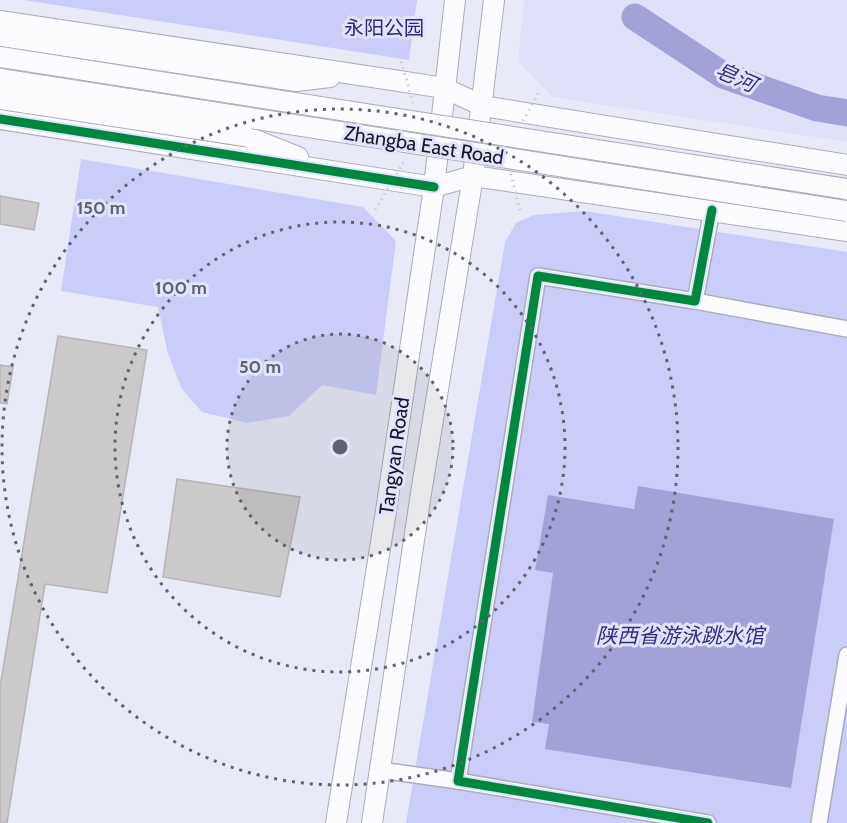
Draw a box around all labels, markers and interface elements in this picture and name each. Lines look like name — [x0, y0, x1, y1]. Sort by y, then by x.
park label: 永阳公园 — [344, 16, 424, 40]
water label: 皂河 — [712, 57, 764, 99]
street label: Zhangba East Road — [342, 121, 506, 169]
text: 150 m — [77, 197, 125, 219]
text: 100 m — [155, 277, 207, 299]
text: 50 m — [239, 356, 281, 378]
street label: Tangyan Road — [374, 395, 414, 517]
centre of rings — [330, 437, 350, 457]
water label: 陕西省游泳跳水馆 — [596, 623, 767, 648]

